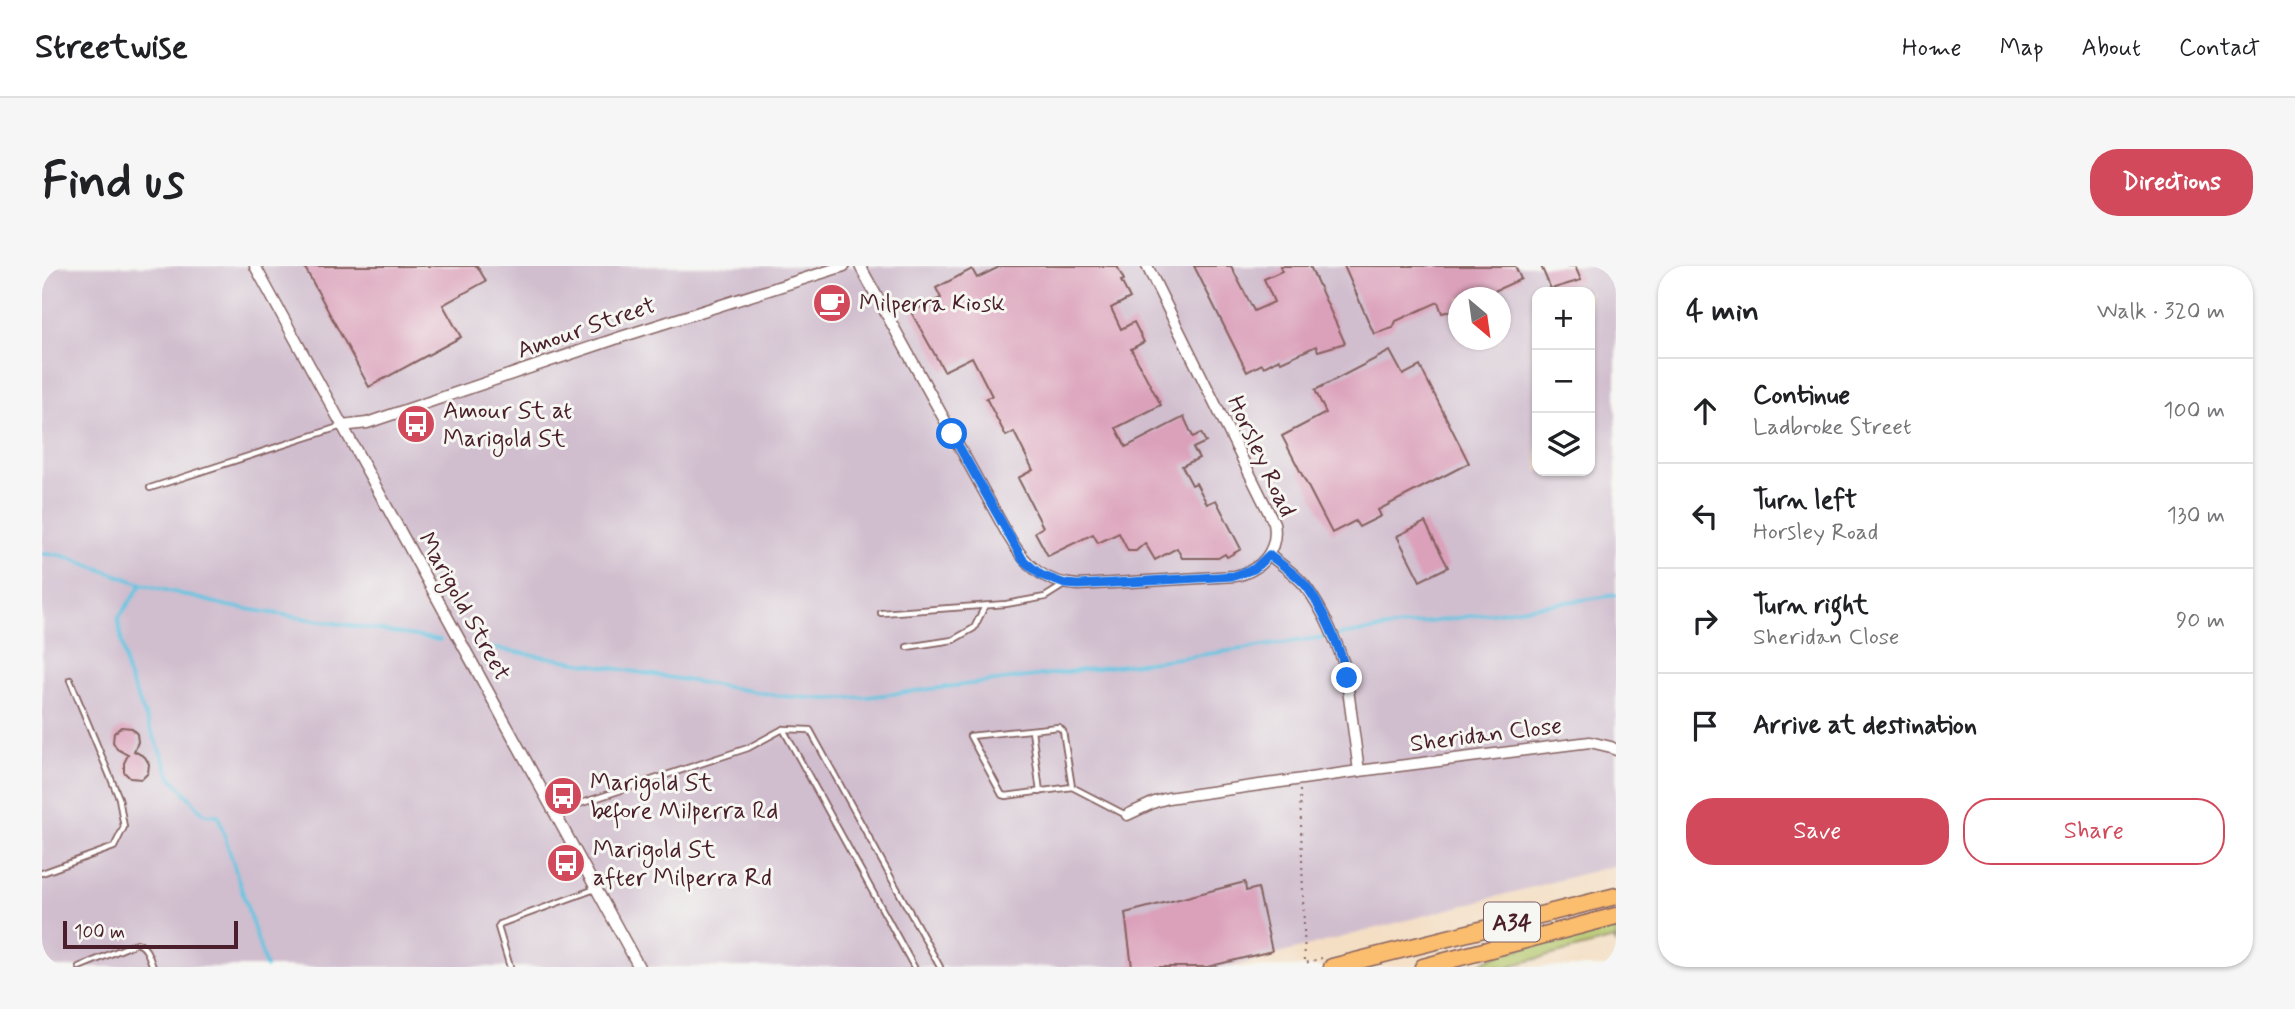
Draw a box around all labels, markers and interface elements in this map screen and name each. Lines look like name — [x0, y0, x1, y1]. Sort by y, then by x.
text: Streetwise — [35, 26, 188, 70]
text: Home — [1902, 33, 1962, 64]
text: Map — [2000, 33, 2044, 64]
text: About — [2082, 33, 2141, 64]
text: Contact — [2179, 33, 2260, 64]
button: Directions — [2090, 149, 2253, 216]
text: Find us — [42, 150, 185, 215]
cafe icon: Milperra Kiosk — [811, 282, 853, 324]
north arrow — [1448, 287, 1511, 350]
map controls — [1532, 287, 1595, 476]
button: + — [1532, 287, 1595, 350]
place label: Milperra Kiosk — [859, 289, 1005, 320]
street label: Amour Street — [513, 290, 660, 367]
text: 4 min — [1686, 292, 1759, 331]
text: Walk · 320 m — [2097, 297, 2225, 327]
button: − — [1532, 350, 1595, 413]
text: Continue — [1753, 379, 1850, 413]
street label: Horsley Road — [1219, 391, 1302, 522]
icon: ahead — [1686, 392, 1724, 430]
place label: Amour St at Marigold St — [443, 396, 572, 457]
text: 100 m — [2163, 396, 2225, 426]
bus stop icon: Amour St at Marigold St — [395, 403, 437, 445]
button: layers — [1532, 413, 1595, 476]
text: Ladbroke Street — [1753, 413, 1912, 443]
route start — [936, 418, 967, 449]
text: Turn left — [1753, 484, 1857, 518]
icon: left — [1686, 497, 1724, 535]
text: 130 m — [2167, 501, 2225, 531]
text: Horsley Road — [1753, 518, 1878, 548]
street label: Marigold Street — [408, 527, 517, 687]
text: Turn right — [1753, 589, 1869, 623]
icon: right — [1686, 602, 1724, 640]
text: 90 m — [2176, 606, 2225, 636]
text: Sheridan Close — [1753, 623, 1900, 653]
route end — [1331, 662, 1362, 693]
icon: arrive — [1686, 707, 1724, 745]
text: Arrive at destination — [1753, 709, 1977, 743]
street label: Sheridan Close — [1408, 711, 1564, 760]
place label: Marigold St before Milperra Rd — [590, 768, 778, 829]
bus stop icon: Marigold St before Milperra Rd — [542, 775, 584, 817]
button: Save — [1686, 798, 1949, 865]
button: Share — [1963, 798, 2225, 865]
place label: Marigold St after Milperra Rd — [593, 835, 772, 894]
bus stop icon: Marigold St after Milperra Rd — [545, 842, 587, 884]
road number: A34 — [1484, 902, 1540, 942]
scale bar — [63, 918, 238, 950]
text: 100 m — [74, 920, 125, 945]

